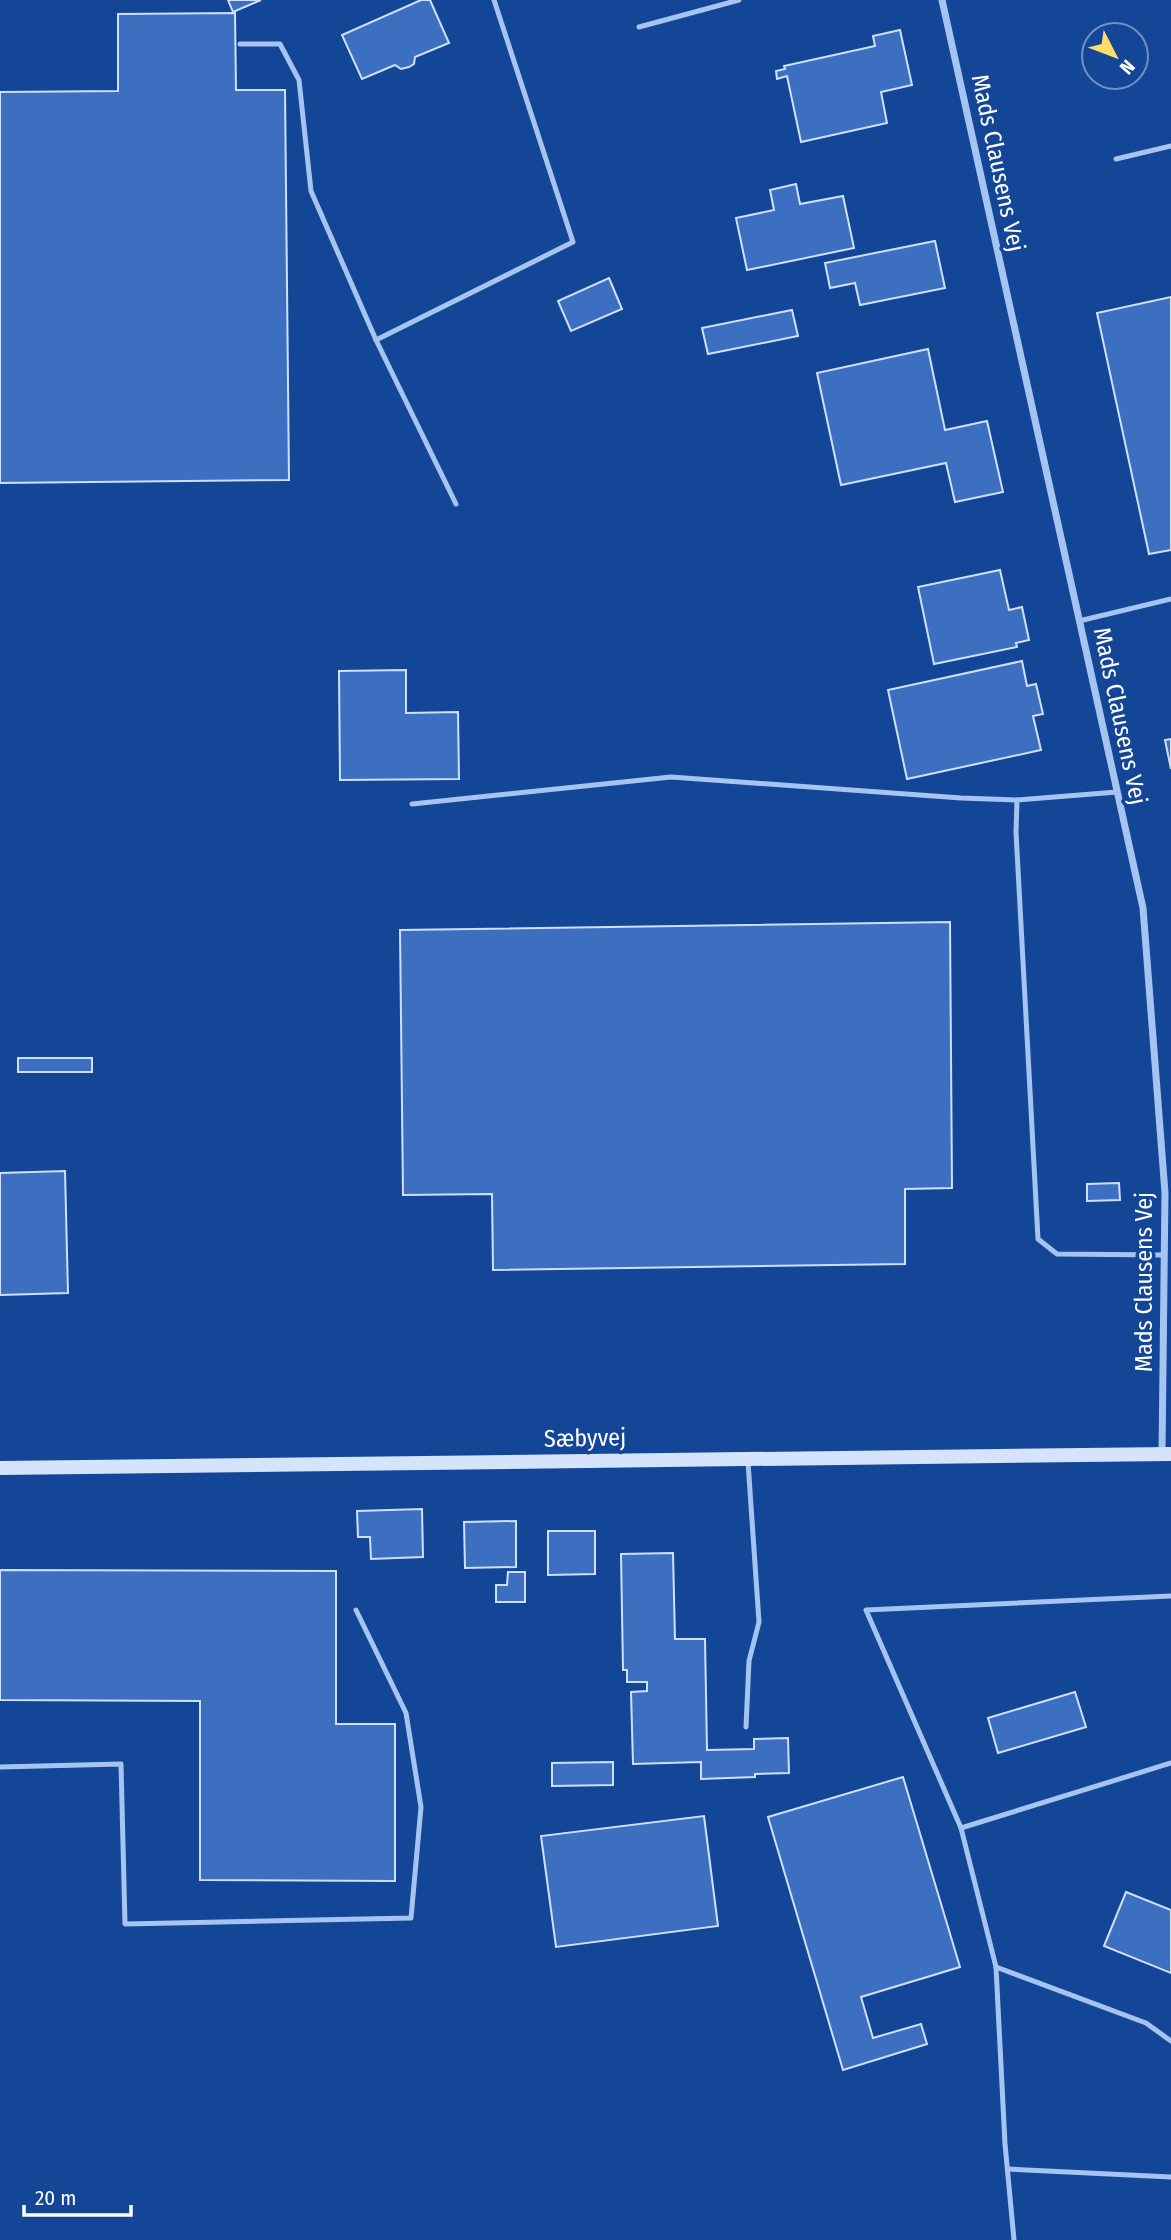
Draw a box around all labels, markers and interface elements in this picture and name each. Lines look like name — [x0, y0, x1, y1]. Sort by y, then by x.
north arrow — [1080, 21, 1150, 91]
text: N — [1115, 55, 1140, 79]
street label: Mads Clausens Vej — [966, 72, 1030, 254]
street label: Mads Clausens Vej — [1088, 625, 1152, 807]
street label: Mads Clausens Vej — [1130, 1192, 1158, 1372]
street label: Sæbyvej — [544, 1423, 626, 1453]
scale bar — [24, 2174, 131, 2218]
text: 20 m — [35, 2185, 76, 2211]

